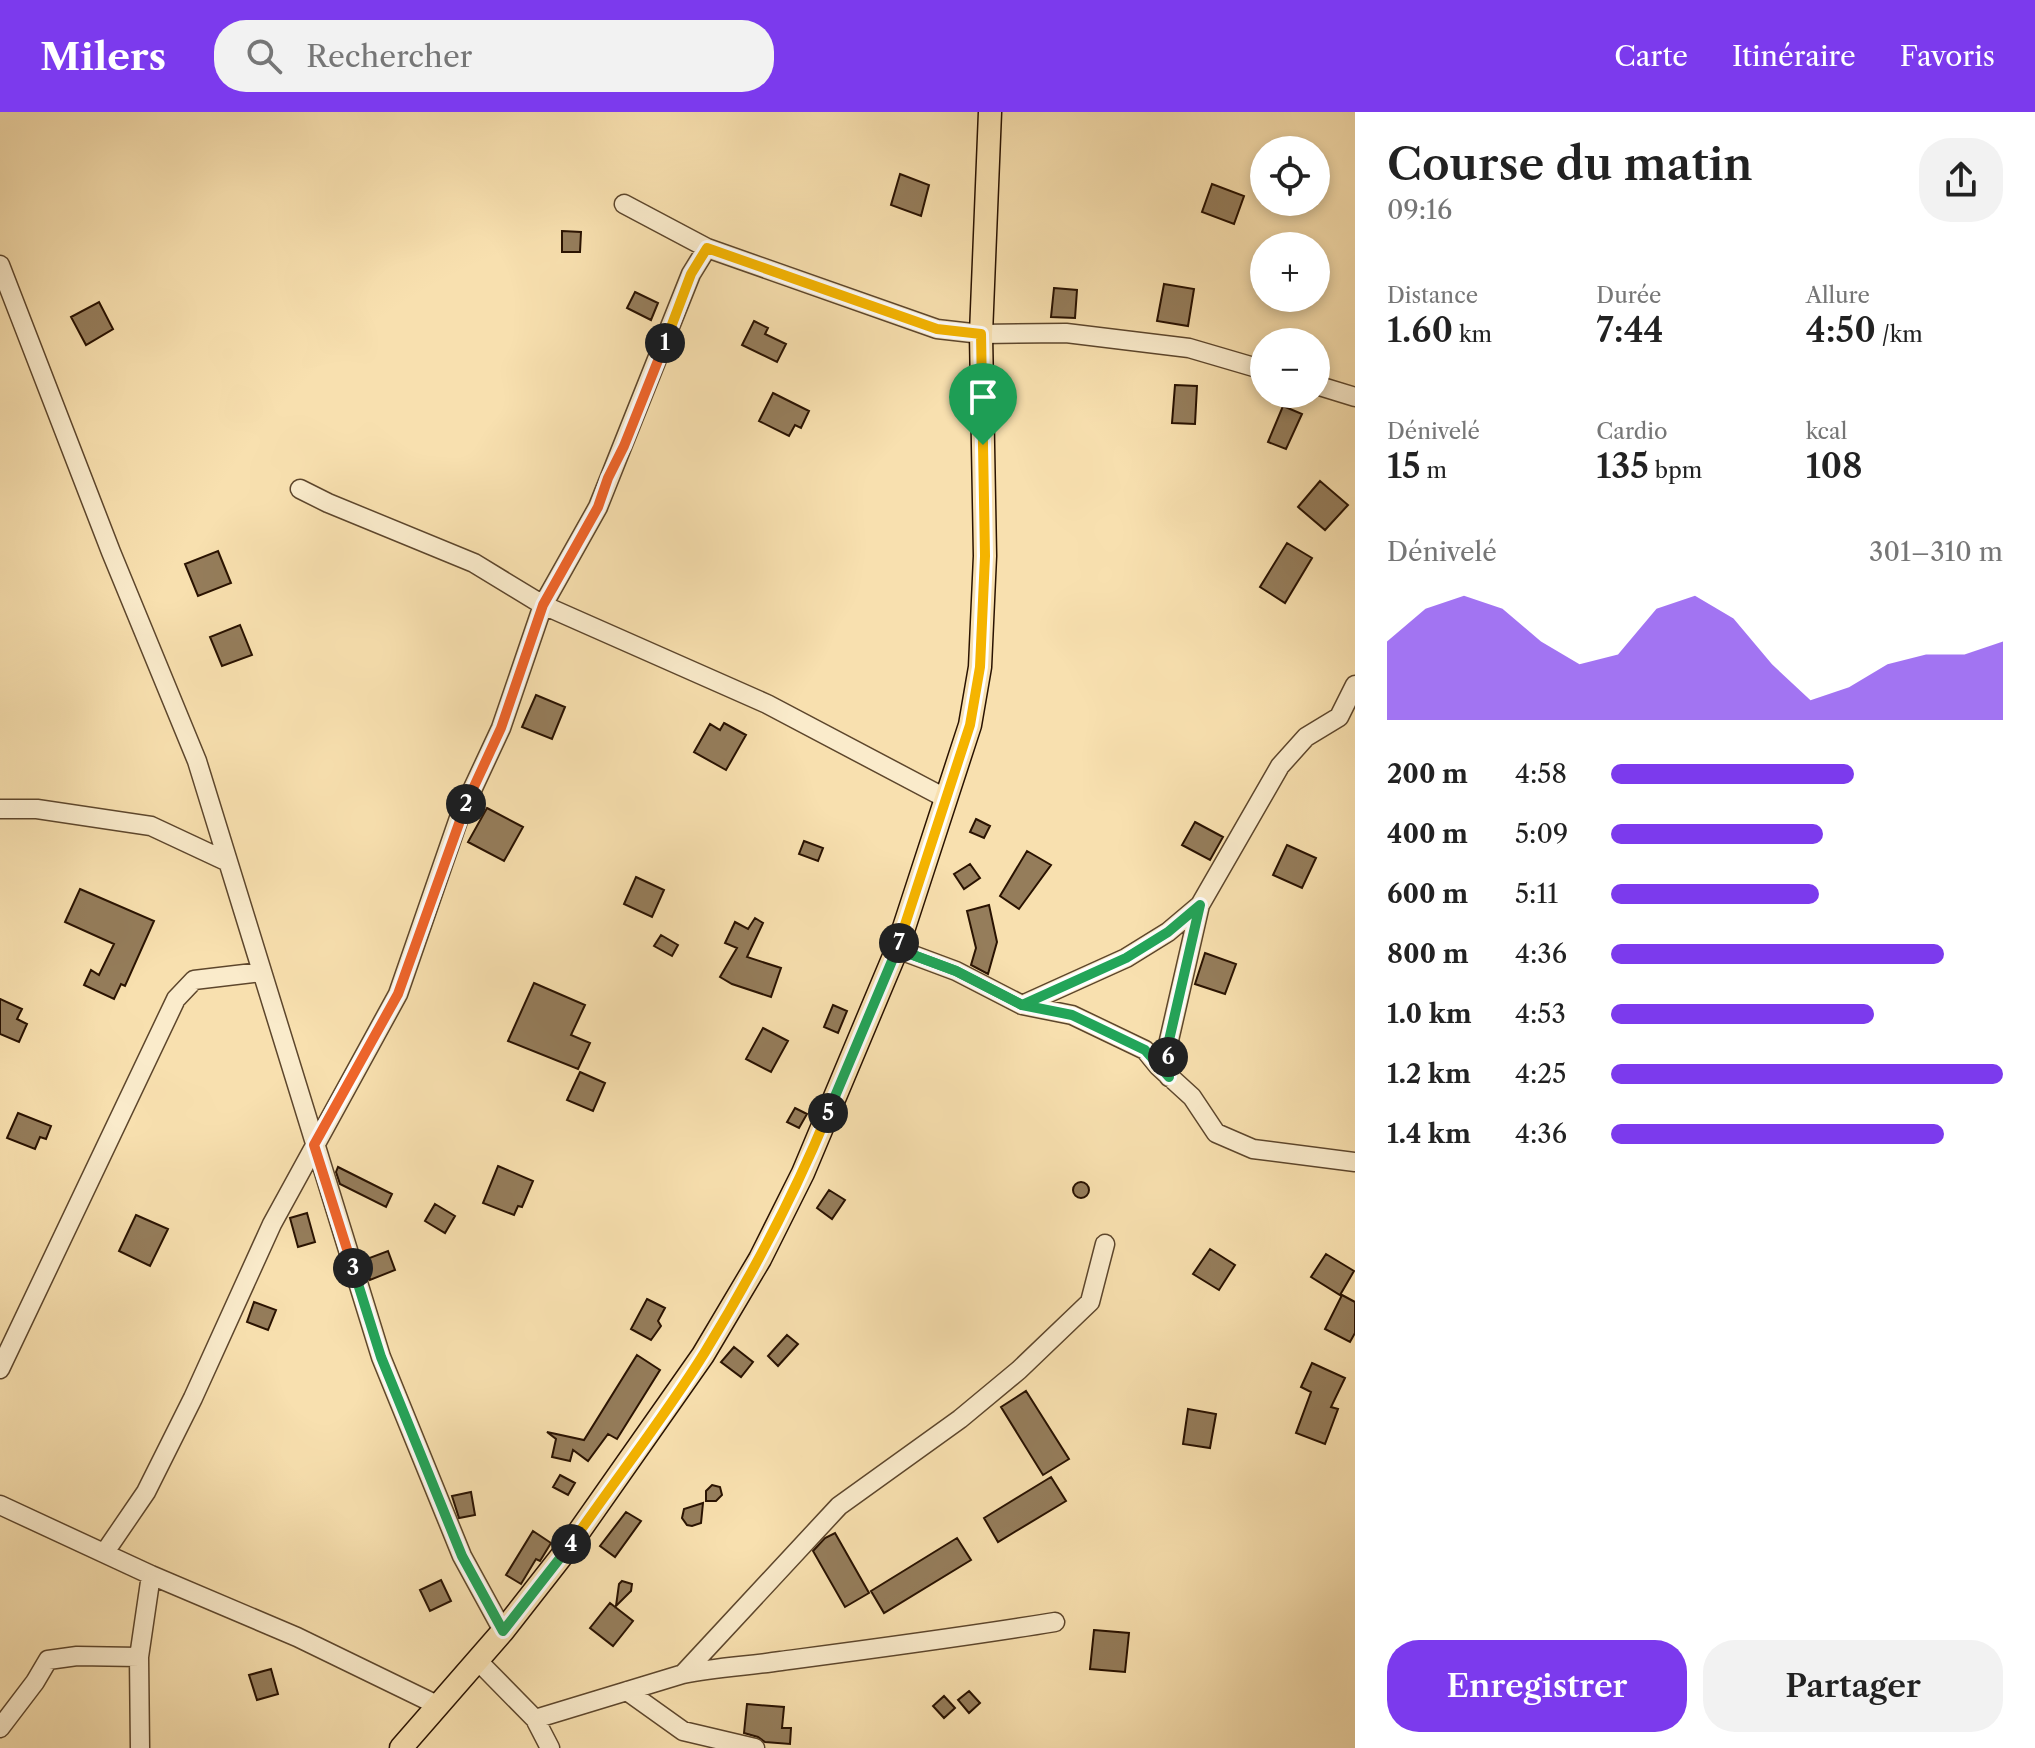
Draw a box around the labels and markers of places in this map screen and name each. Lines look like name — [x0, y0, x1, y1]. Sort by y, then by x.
pin: 1 — [645, 323, 685, 363]
pin — [949, 363, 1017, 445]
pin: 2 — [446, 784, 486, 824]
pin: 7 — [879, 923, 919, 963]
pin: 6 — [1148, 1037, 1188, 1077]
pin: 5 — [808, 1093, 848, 1133]
pin: 3 — [333, 1248, 373, 1288]
pin: 4 — [551, 1524, 591, 1564]

